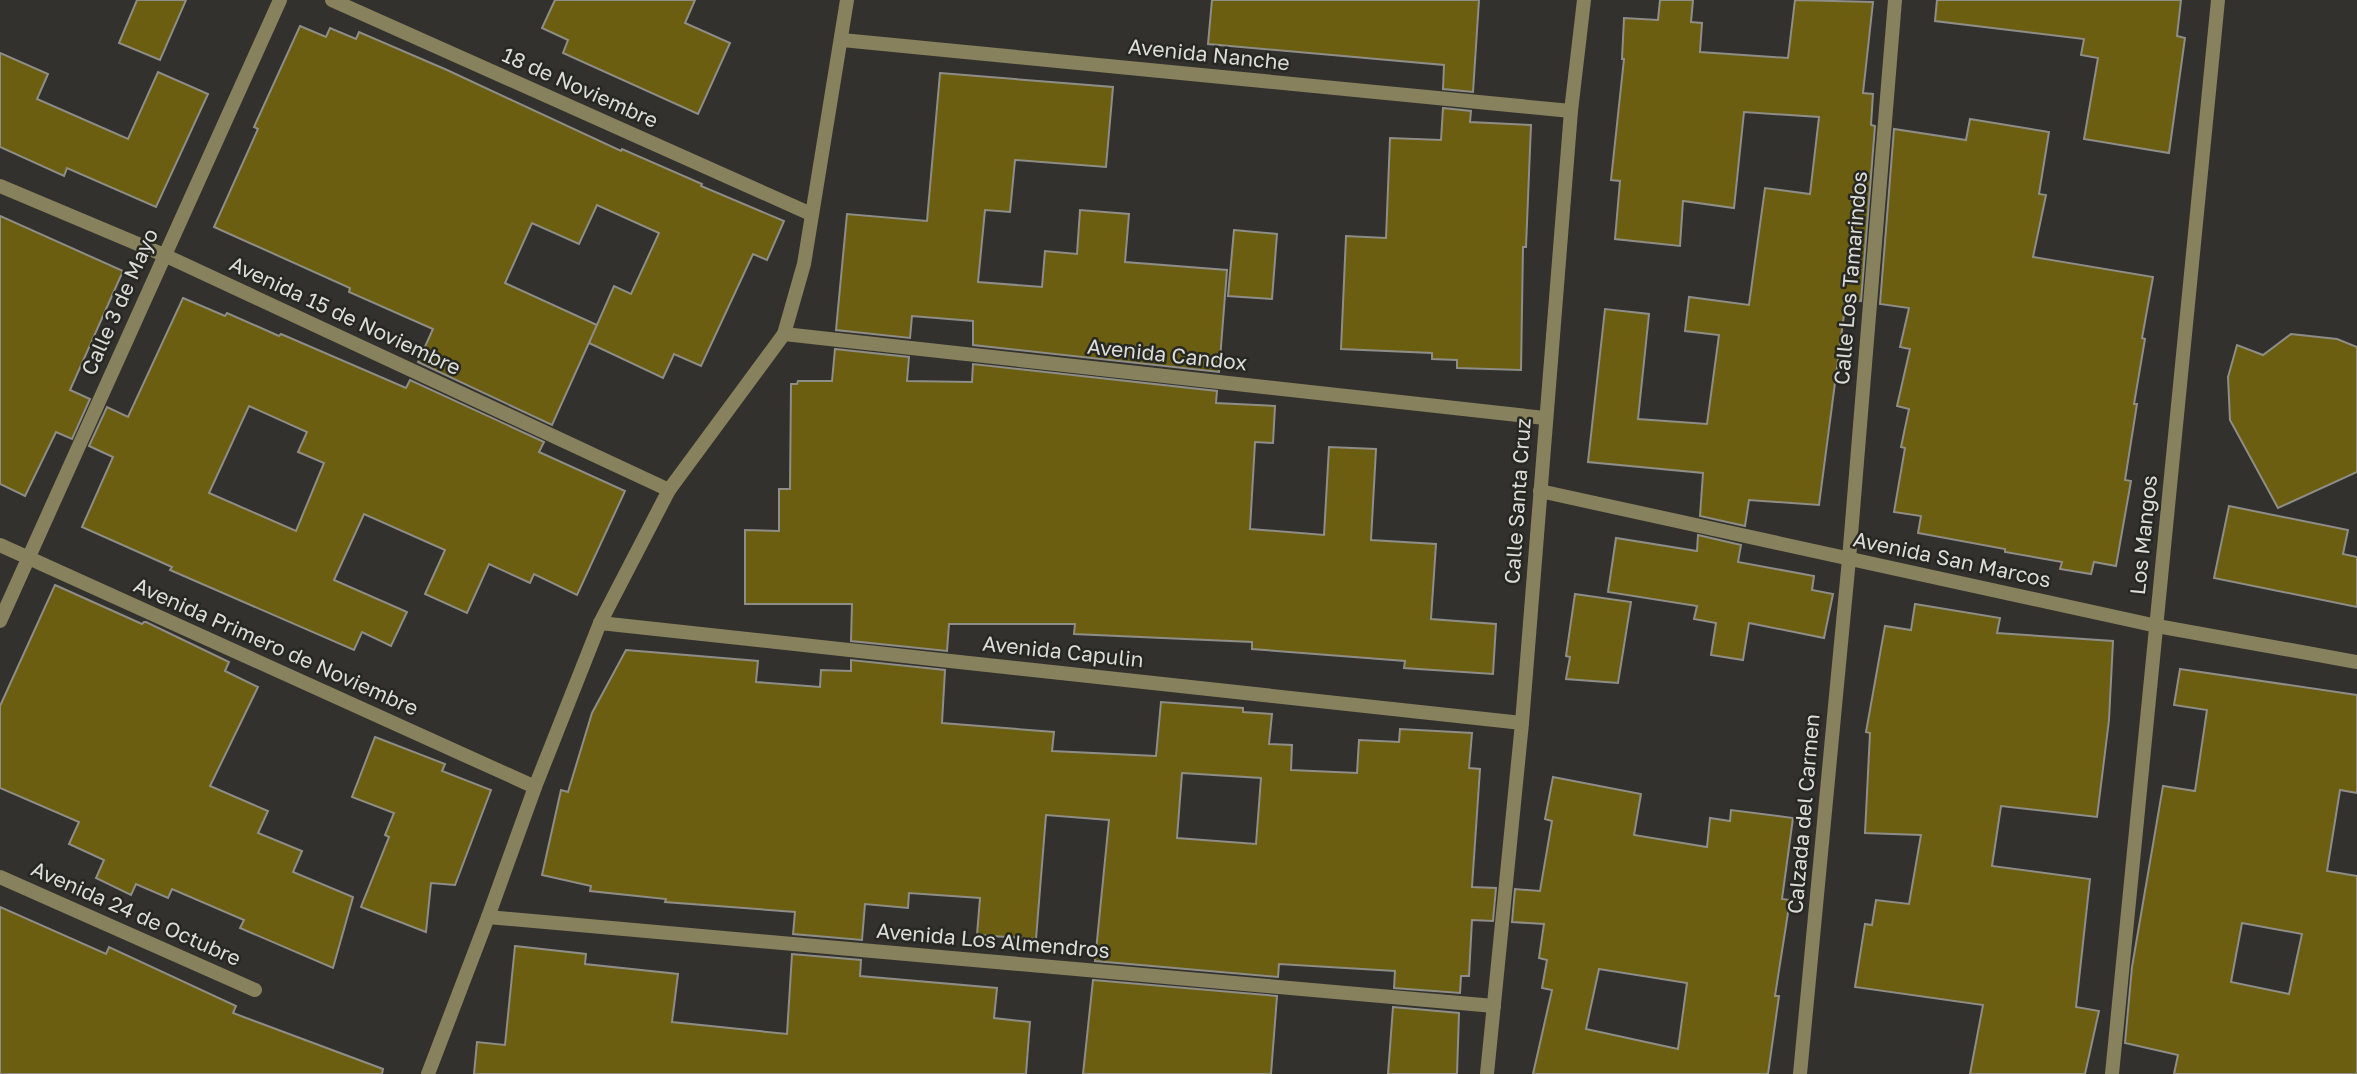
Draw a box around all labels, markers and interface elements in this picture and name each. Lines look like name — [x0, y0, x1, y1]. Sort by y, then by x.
street label: Avenida Nanche — [1127, 33, 1291, 75]
street label: 18 de Noviembre — [498, 41, 662, 133]
street label: Calle Los Tamarindos — [1828, 170, 1872, 386]
street label: Calle 3 de Mayo — [75, 224, 163, 379]
street label: Avenida 15 de Noviembre — [226, 250, 465, 380]
street label: Avenida Candox — [1086, 333, 1249, 375]
street label: Calle Santa Cruz — [1498, 417, 1536, 585]
street label: Los Mangos — [2124, 474, 2162, 596]
street label: Avenida San Marcos — [1851, 525, 2053, 593]
street label: Avenida Primero de Noviembre — [130, 571, 423, 721]
street label: Avenida Capulin — [981, 630, 1145, 672]
street label: Calzada del Carmen — [1781, 713, 1825, 915]
street label: Avenida 24 de Octubre — [28, 855, 245, 971]
street label: Avenida Los Almendros — [875, 917, 1111, 963]

